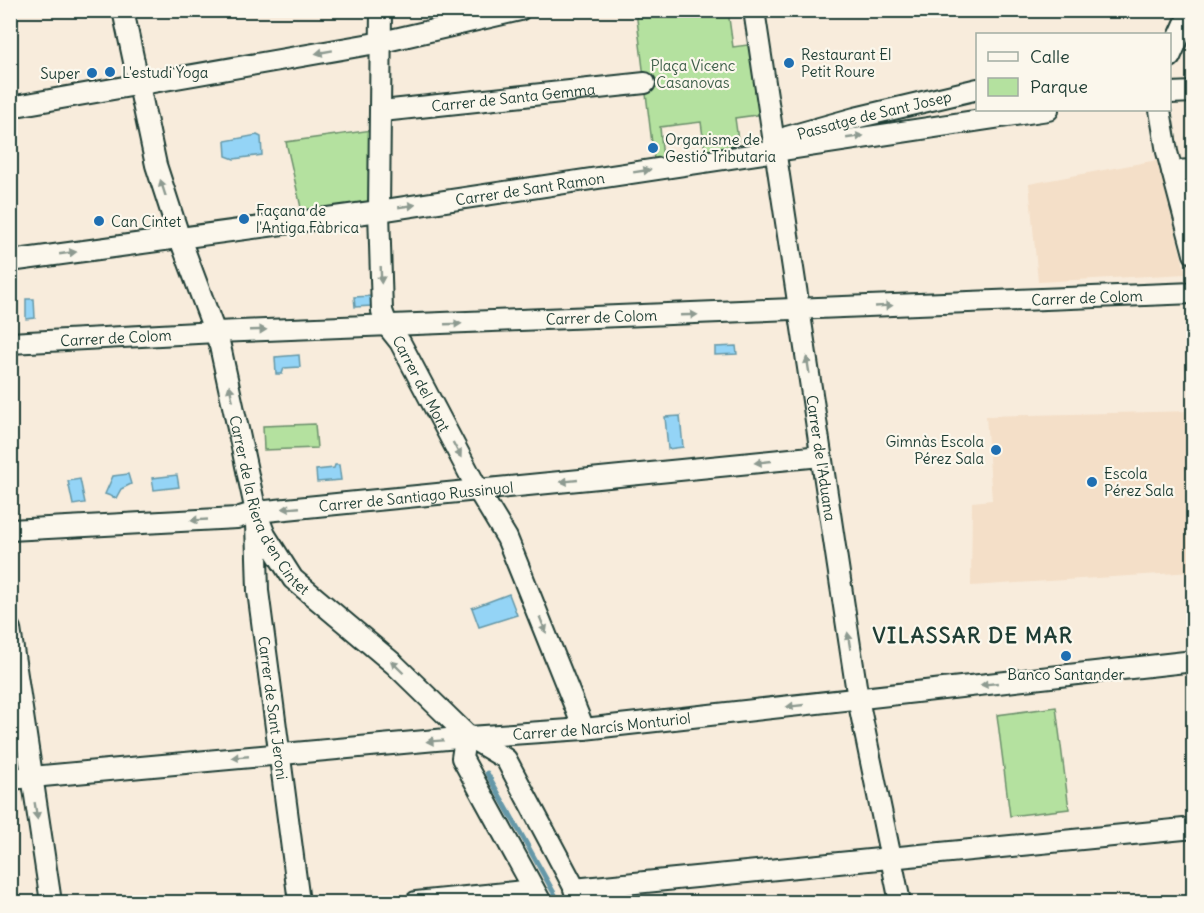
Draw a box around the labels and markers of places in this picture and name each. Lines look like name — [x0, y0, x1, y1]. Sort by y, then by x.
place label: Restaurant El Petit Roure — [801, 45, 891, 81]
marker: Restaurant El Petit Roure — [782, 56, 796, 70]
place label: L'estudi Yoga — [122, 63, 209, 82]
place label: Super — [40, 64, 80, 83]
marker: L'estudi Yoga — [103, 65, 117, 79]
marker: Super — [85, 66, 99, 80]
place label: Organisme de Gestió Tributaria — [665, 130, 777, 166]
marker: Organisme de Gestió Tributaria — [646, 141, 660, 155]
place label: Façana de l'Antiga Fàbrica — [256, 201, 359, 237]
place label: Can Cintet — [111, 212, 181, 231]
marker: Façana de l'Antiga Fàbrica — [237, 212, 251, 226]
marker: Can Cintet — [92, 214, 106, 228]
place label: Gimnàs Escola Pérez Sala — [886, 432, 984, 468]
marker: Gimnàs Escola Pérez Sala — [989, 443, 1003, 457]
place label: Escola Pérez Sala — [1104, 464, 1174, 500]
marker: Escola Pérez Sala — [1085, 475, 1099, 489]
marker: Banco Santander — [1059, 649, 1073, 663]
place label: Banco Santander — [1007, 665, 1125, 684]

